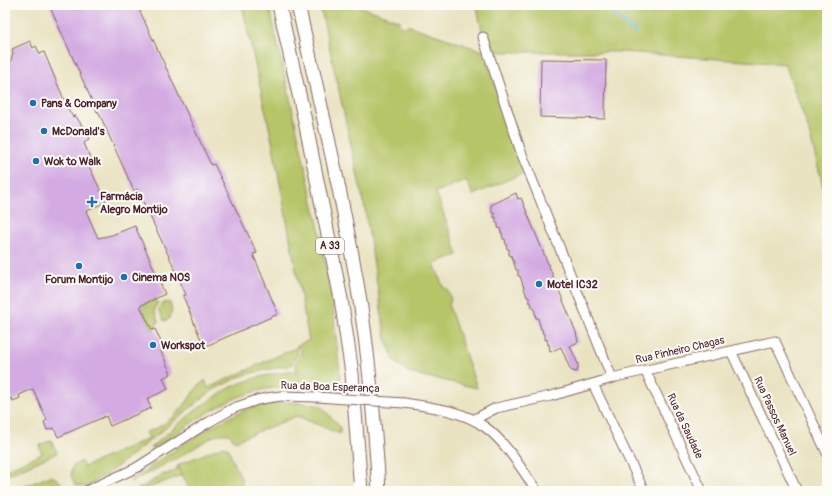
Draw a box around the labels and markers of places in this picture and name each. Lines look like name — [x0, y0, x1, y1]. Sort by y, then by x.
place label: Pans & Company — [41, 97, 117, 110]
marker: Pans & Company — [28, 98, 38, 108]
place label: McDonald's — [52, 125, 105, 138]
marker: McDonald's — [39, 126, 49, 136]
place label: Wok to Walk — [44, 155, 101, 168]
marker: Wok to Walk — [31, 156, 41, 166]
place label: Farmácia Alegro Montijo — [100, 190, 168, 216]
marker: Farmácia Alegro Montijo — [87, 197, 97, 207]
marker: Forum Montijo — [74, 261, 84, 271]
place label: Cinema NOS — [132, 271, 191, 284]
marker: Cinema NOS — [119, 272, 129, 282]
place label: Forum Montijo — [45, 273, 113, 286]
place label: Motel IC32 — [547, 278, 598, 291]
marker: Motel IC32 — [534, 279, 544, 289]
place label: Workspot — [161, 339, 206, 352]
marker: Workspot — [148, 340, 158, 350]

